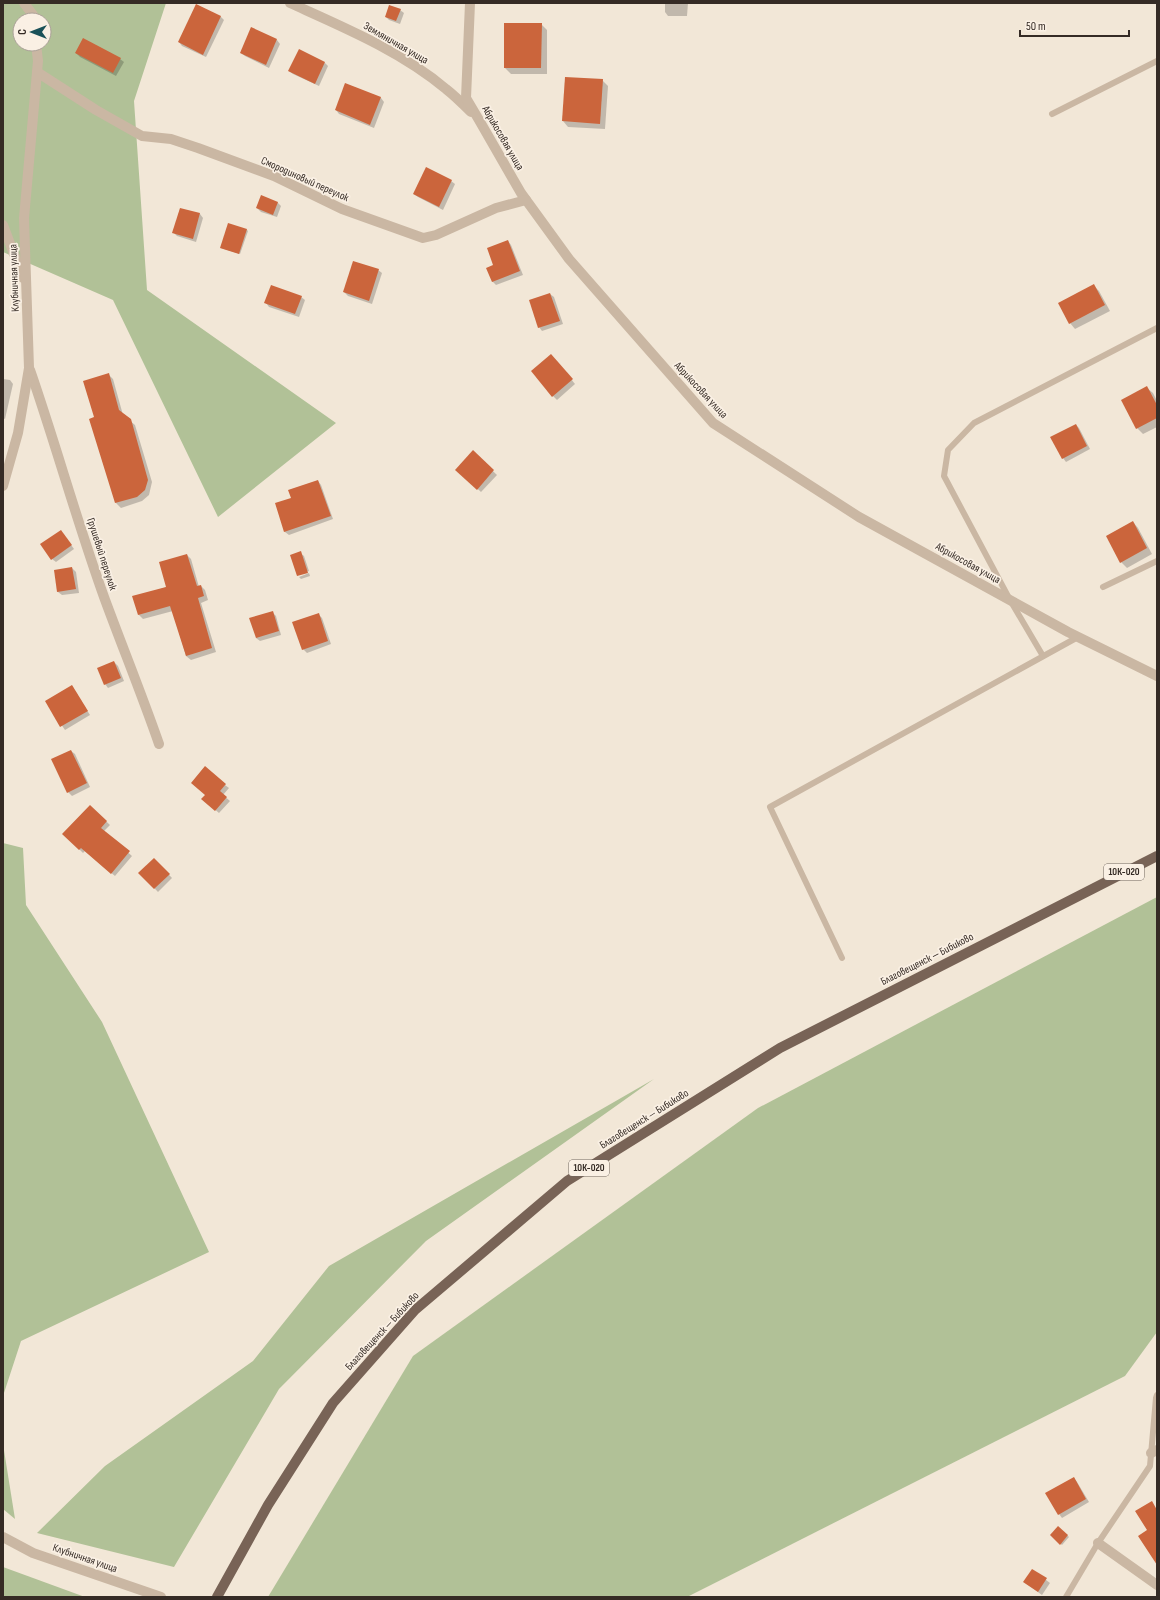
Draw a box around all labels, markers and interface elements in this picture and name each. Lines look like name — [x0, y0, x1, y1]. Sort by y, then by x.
north arrow — [12, 12, 52, 52]
scale bar — [1020, 12, 1129, 38]
street label: Земляничная улица — [361, 19, 431, 67]
text: 50 m — [1026, 19, 1046, 34]
text: С — [16, 29, 29, 35]
street label: Абрикосовая улица — [479, 103, 527, 173]
street label: Смородиновый переулок — [259, 154, 352, 205]
street label: Клубничная улица — [6, 244, 22, 312]
street label: Абрикосовая улица — [671, 358, 730, 421]
street label: Грушевый переулок — [84, 516, 120, 593]
street label: Абрикосовая улица — [932, 539, 1003, 586]
road number: 10К-020 — [1104, 864, 1144, 880]
street label: Благовещенск — Бибиково — [878, 930, 976, 988]
street label: Благовещенск — Бибиково — [597, 1086, 691, 1152]
road number: 10К-020 — [569, 1160, 609, 1176]
street label: Благовещенск — Бибиково — [342, 1289, 422, 1373]
street label: Клубничная улица — [51, 1541, 119, 1575]

